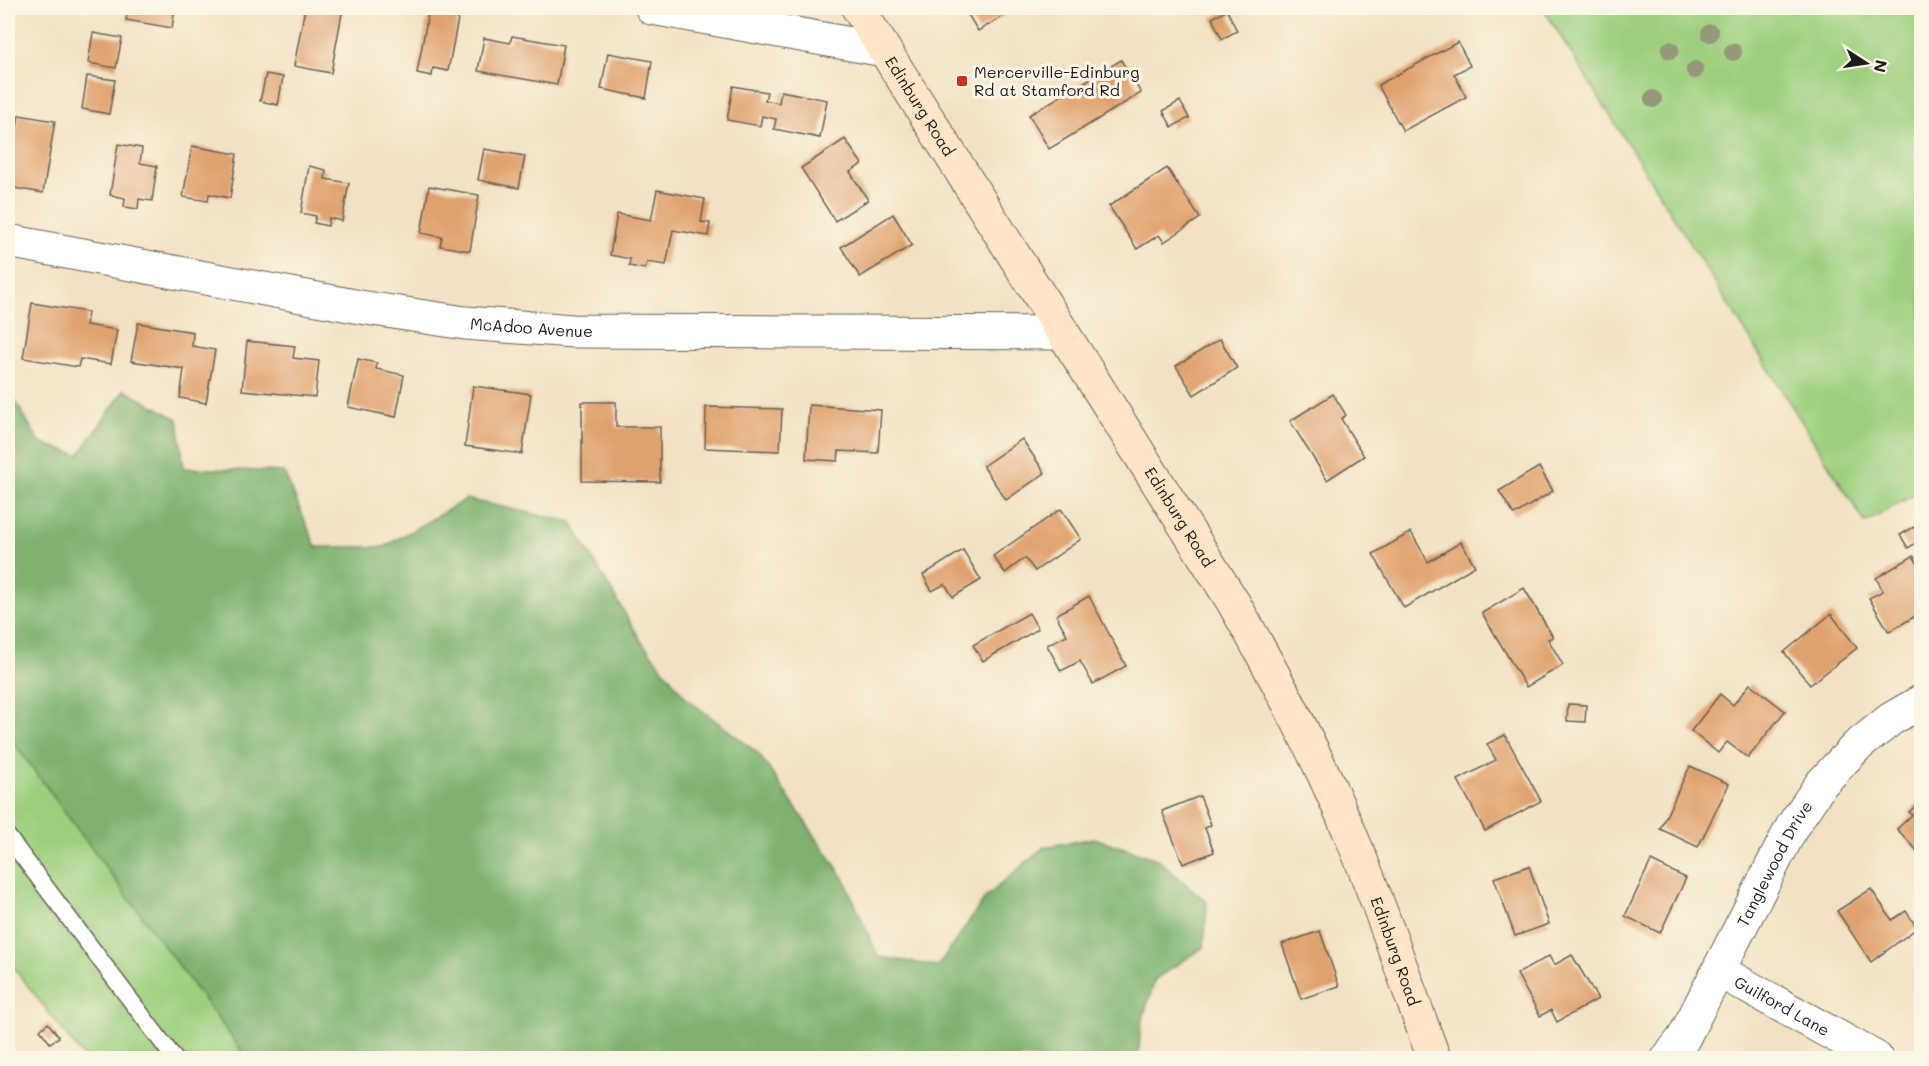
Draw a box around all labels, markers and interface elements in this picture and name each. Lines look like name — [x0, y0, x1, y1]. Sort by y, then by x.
north arrow — [1836, 33, 1896, 93]
street label: Edinburg Road — [881, 52, 960, 160]
text: N — [1870, 58, 1893, 74]
place label: Mercerville-Edinburg Rd at Stamford Rd — [974, 61, 1139, 100]
marker: Mercerville-Edinburg Rd at Stamford Rd — [955, 74, 969, 88]
street label: McAdoo Avenue — [469, 312, 593, 341]
street label: Edinburg Road — [1140, 463, 1219, 571]
street label: Tanglewood Drive — [1732, 796, 1817, 930]
street label: Edinburg Road — [1366, 893, 1425, 1008]
street label: Guilford Lane — [1731, 971, 1834, 1040]

